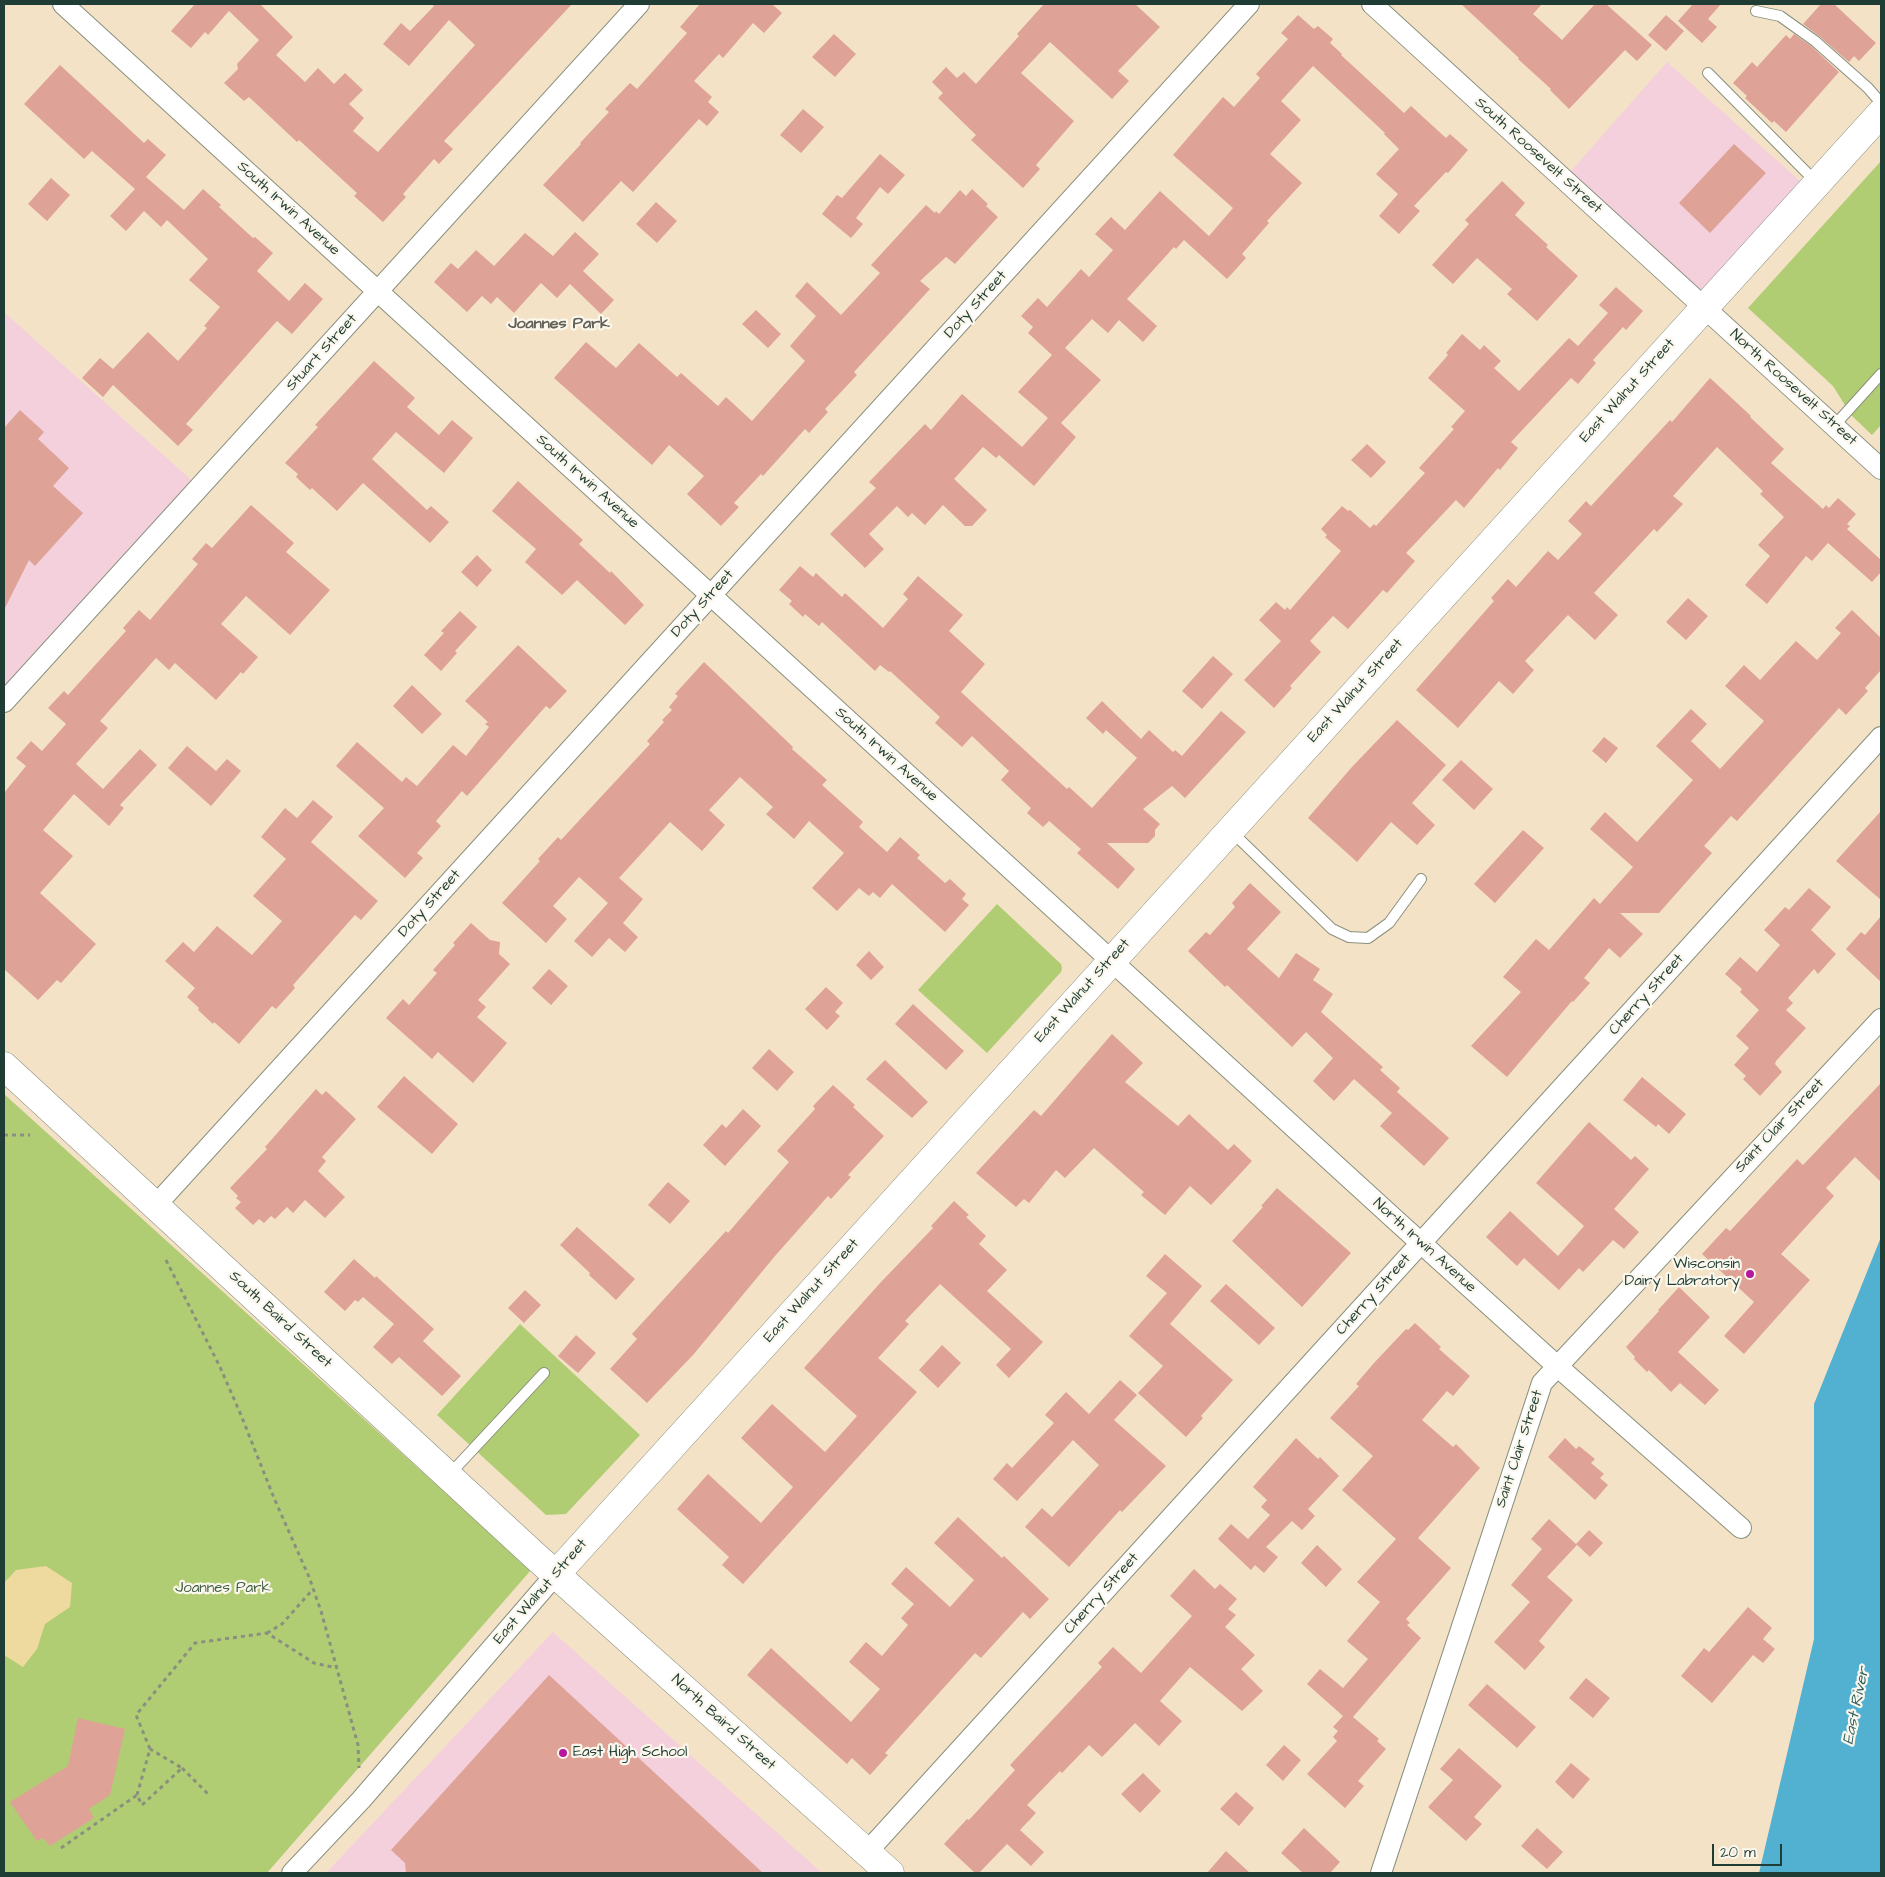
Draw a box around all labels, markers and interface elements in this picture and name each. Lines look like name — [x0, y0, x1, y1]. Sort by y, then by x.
street label: South Roosevelt Street — [1471, 94, 1605, 218]
street label: South Irwin Avenue — [233, 158, 343, 260]
street label: Doty Street — [941, 267, 1011, 343]
street label: Stuart Street — [283, 311, 361, 395]
district label: Joannes Park — [508, 315, 610, 335]
street label: North Roosevelt Street — [1726, 326, 1860, 450]
street label: East Walnut Street — [1577, 335, 1679, 447]
street label: South Irwin Avenue — [532, 431, 642, 533]
street label: Doty Street — [668, 566, 738, 642]
street label: East Walnut Street — [1305, 635, 1407, 747]
street label: South Irwin Avenue — [831, 704, 941, 806]
street label: Doty Street — [395, 866, 465, 942]
street label: East Walnut Street — [1032, 935, 1134, 1047]
street label: Cherry Street — [1606, 951, 1688, 1039]
street label: Saint Clair Street — [1732, 1075, 1828, 1177]
street label: North Irwin Avenue — [1369, 1195, 1479, 1297]
street label: East Walnut Street — [761, 1235, 863, 1347]
street label: Cherry Street — [1333, 1251, 1415, 1339]
place label: Wisconsin Dairy Labratory — [1624, 1256, 1740, 1291]
street label: South Baird Street — [225, 1268, 335, 1372]
marker: Wisconsin Dairy Labratory — [1744, 1268, 1756, 1280]
street label: Saint Clair Street — [1493, 1388, 1547, 1510]
street label: East Walnut Street — [490, 1536, 592, 1648]
street label: Cherry Street — [1061, 1550, 1143, 1638]
park label: Joannes Park — [175, 1580, 271, 1598]
water label: East River — [1839, 1666, 1875, 1746]
street label: North Baird Street — [667, 1671, 779, 1775]
place label: East High School — [573, 1744, 687, 1762]
marker: East High School — [557, 1747, 569, 1759]
scale bar — [1715, 1834, 1785, 1866]
text: 20 m — [1720, 1842, 1756, 1863]

